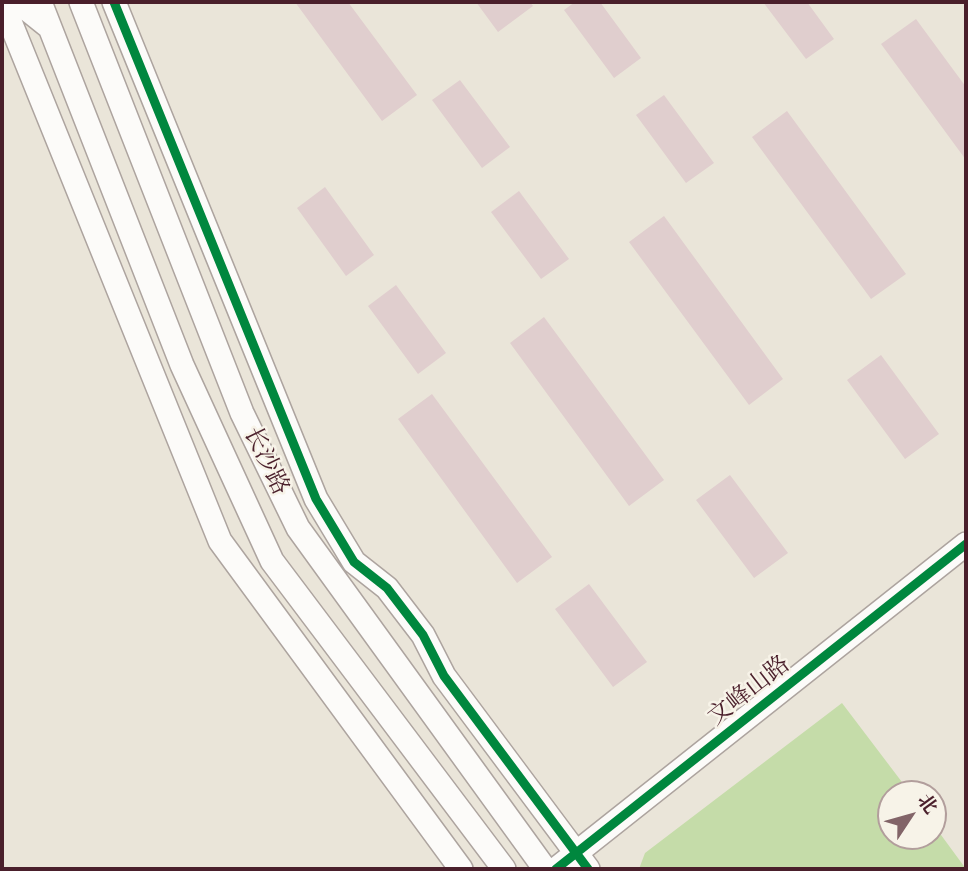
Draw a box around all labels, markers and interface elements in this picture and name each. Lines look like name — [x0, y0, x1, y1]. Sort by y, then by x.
street label: 长沙路 — [237, 422, 295, 500]
street label: 文峰山路 — [702, 650, 796, 732]
north arrow — [877, 780, 947, 850]
text: 北 — [912, 788, 943, 819]

